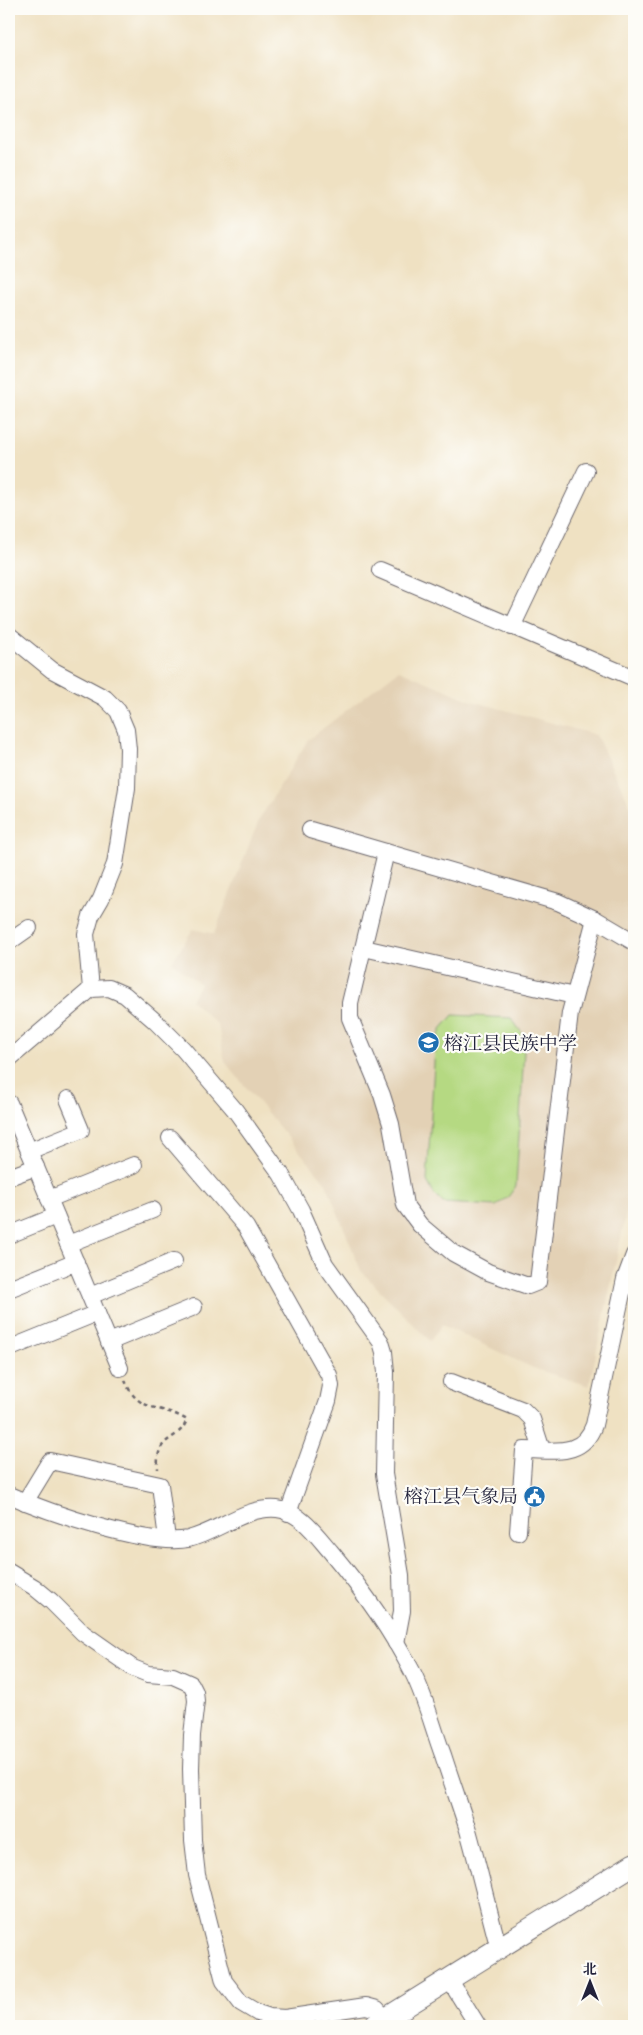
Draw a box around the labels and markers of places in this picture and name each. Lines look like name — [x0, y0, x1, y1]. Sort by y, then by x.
school or university icon: 榕江县民族中学 — [416, 1031, 440, 1055]
place label: 榕江县民族中学 — [444, 1031, 577, 1057]
place label: 榕江县气象局 — [404, 1484, 518, 1510]
public building icon: 榕江县气象局 — [522, 1484, 546, 1508]

